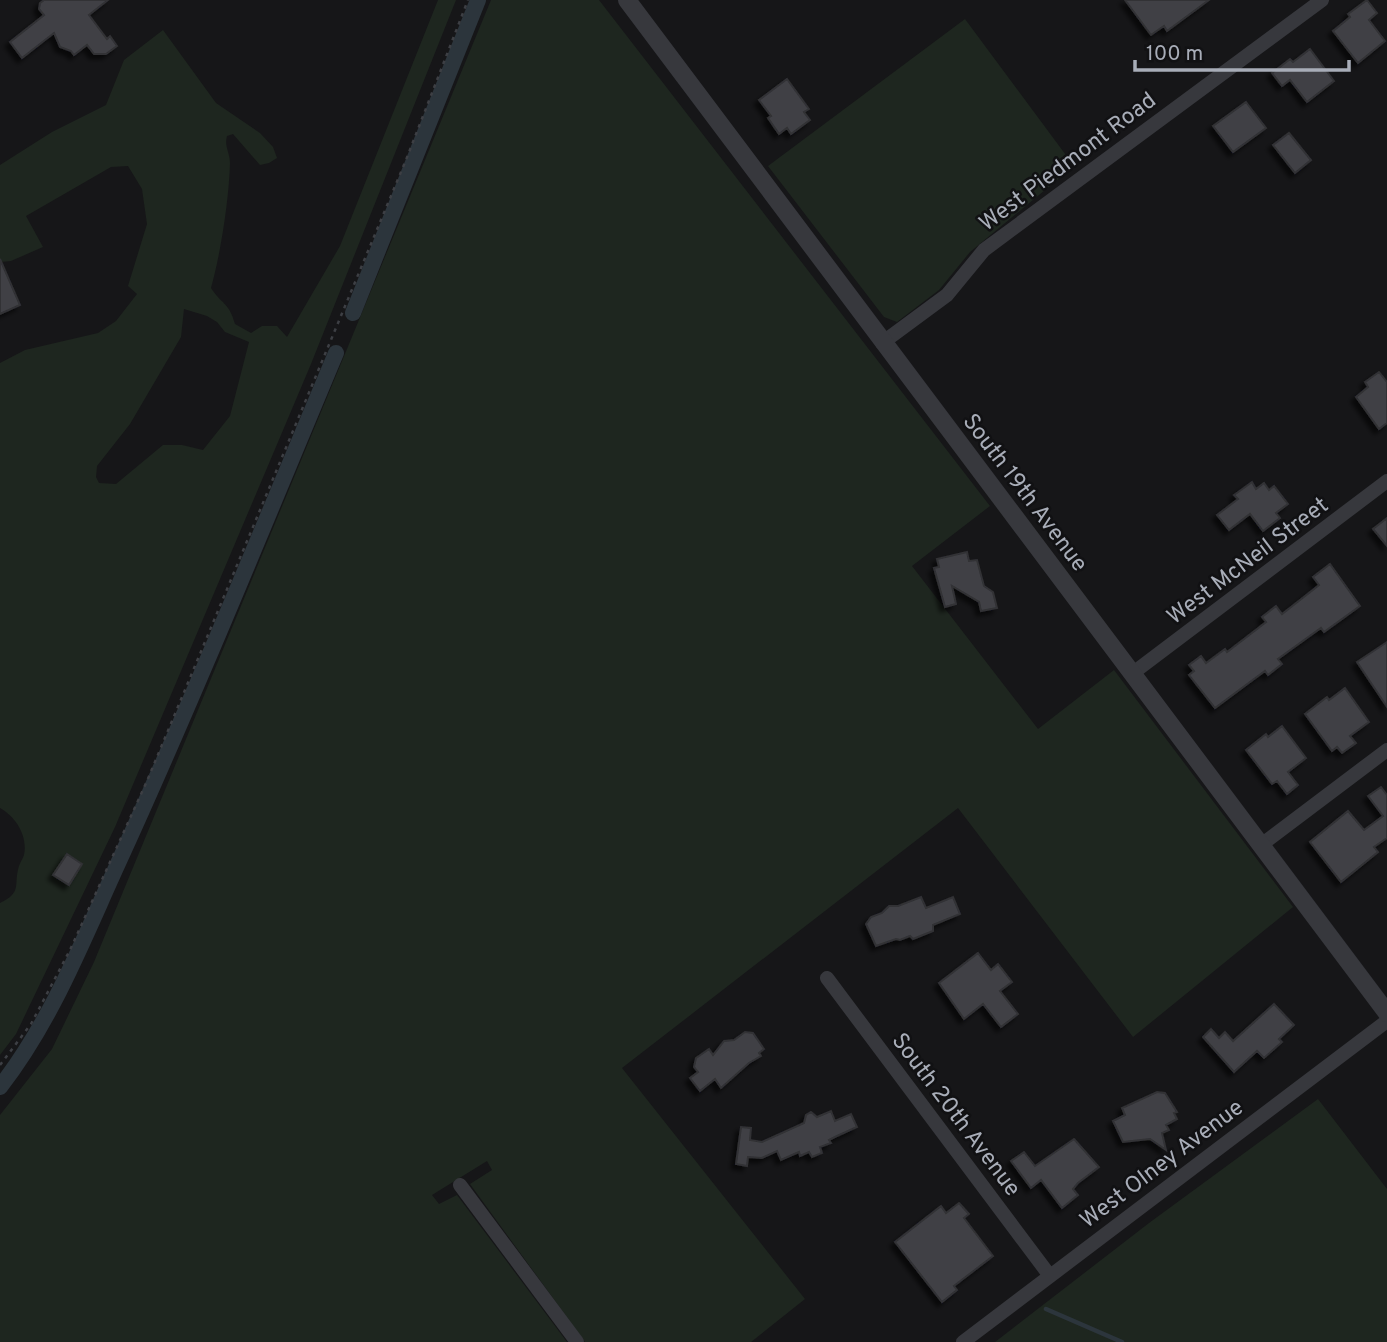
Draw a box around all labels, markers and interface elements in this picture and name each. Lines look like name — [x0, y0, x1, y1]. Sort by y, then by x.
scale bar — [1135, 28, 1348, 72]
text: 100 m — [1146, 41, 1203, 68]
street label: West Piedmont Road — [974, 87, 1163, 239]
street label: South 19th Avenue — [955, 409, 1093, 578]
street label: West McNeil Street — [1162, 492, 1335, 632]
street label: South 20th Avenue — [884, 1028, 1026, 1203]
street label: West Olney Avenue — [1075, 1094, 1250, 1236]

